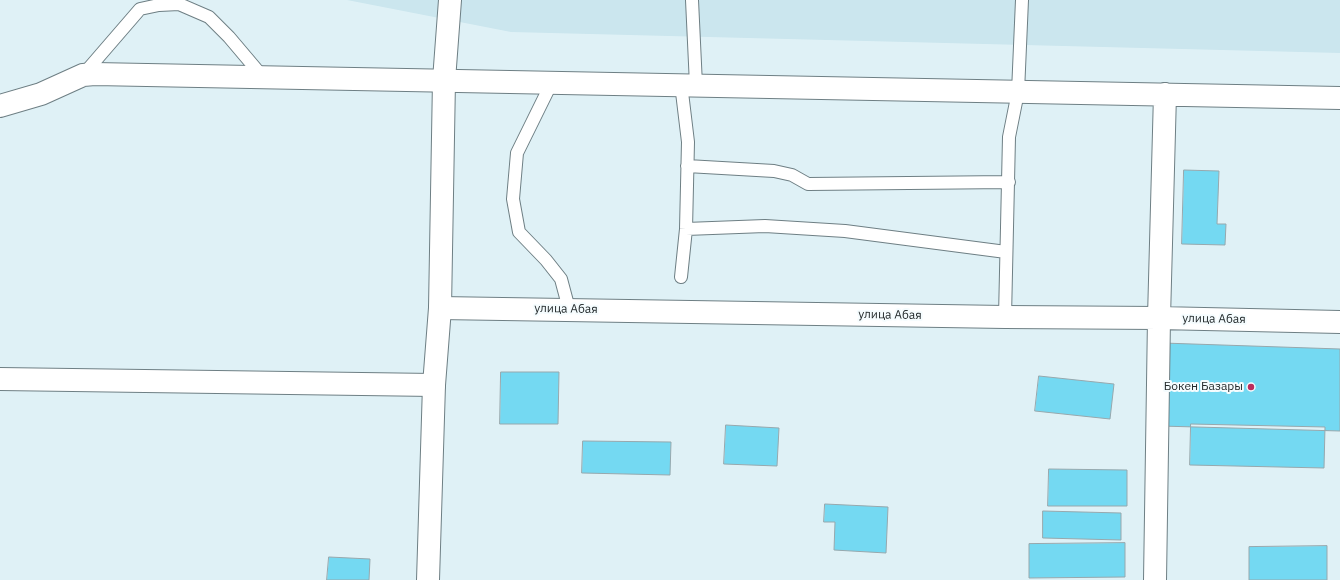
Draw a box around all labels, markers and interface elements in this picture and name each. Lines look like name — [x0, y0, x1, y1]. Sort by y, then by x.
street label: улица Абая — [534, 301, 598, 317]
street label: улица Абая — [858, 307, 922, 323]
street label: улица Абая — [1182, 311, 1246, 327]
place label: Бокен Базары — [1164, 380, 1243, 394]
marker: Бокен Базары — [1246, 382, 1256, 392]

